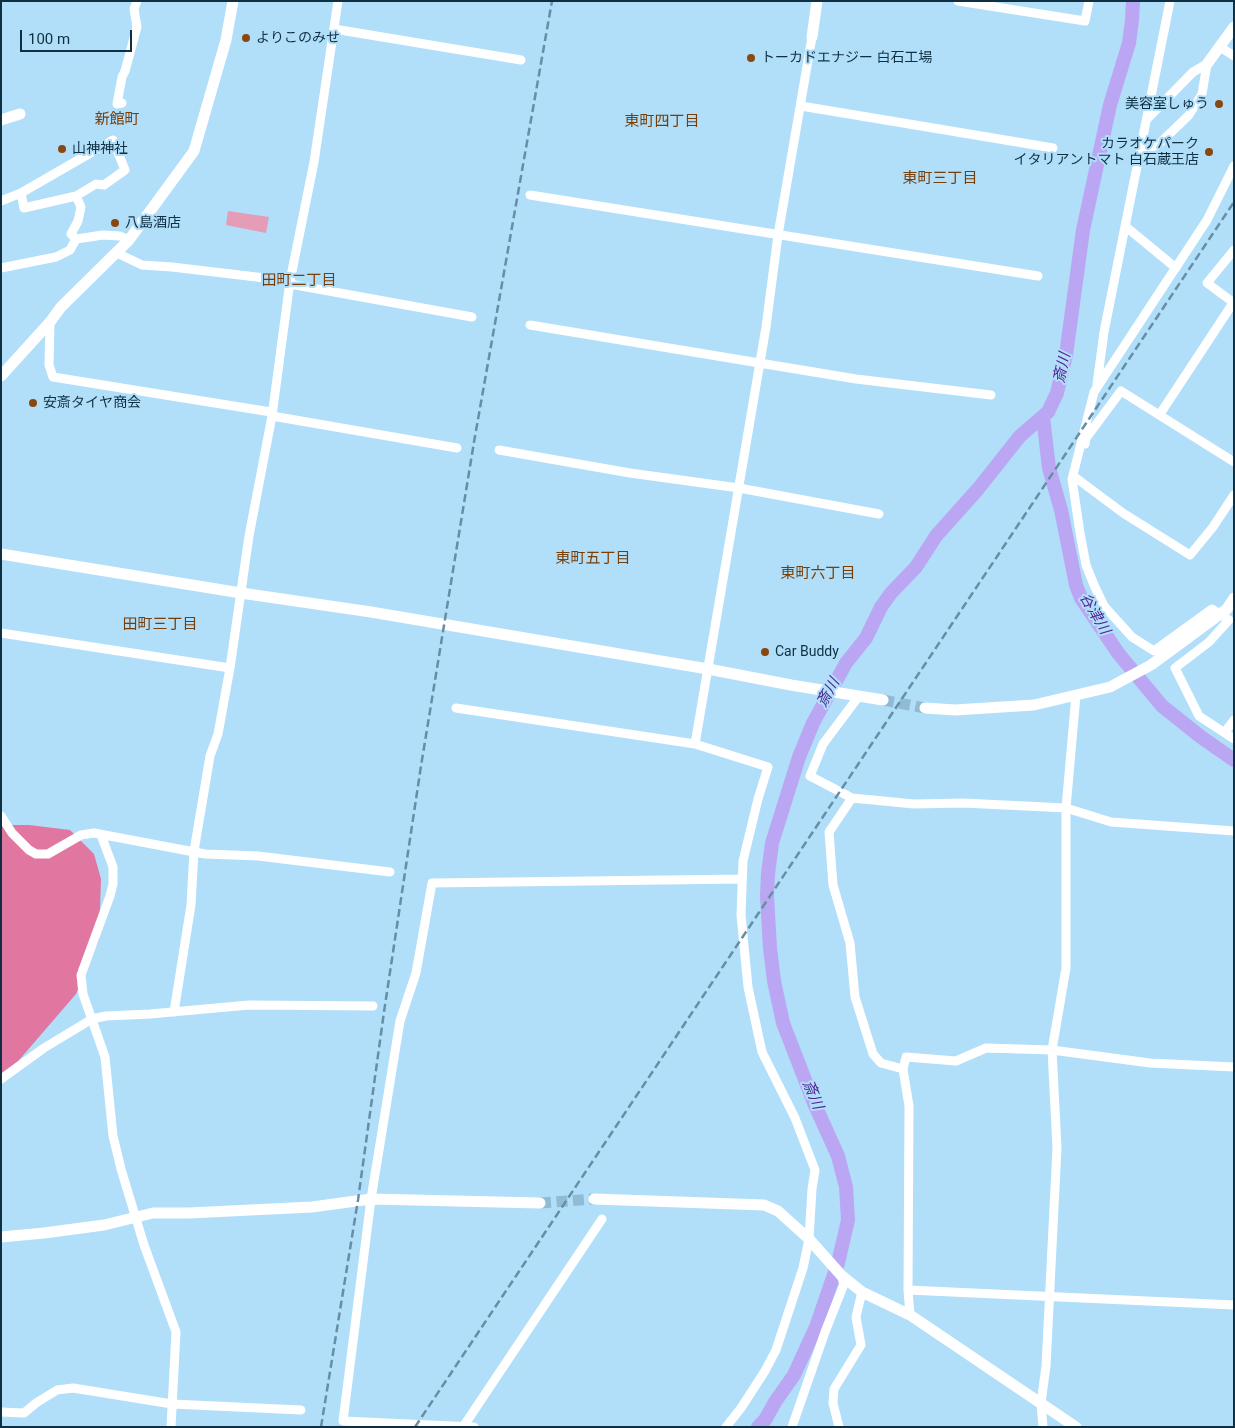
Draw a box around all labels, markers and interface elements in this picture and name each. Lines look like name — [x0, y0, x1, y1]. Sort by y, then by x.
scale bar — [22, 20, 135, 52]
text: 100 m — [28, 30, 70, 48]
place label: よりこのみせ — [256, 30, 340, 46]
marker: よりこのみせ — [240, 32, 252, 44]
place label: トーカドエナジー 白石工場 — [761, 50, 932, 66]
marker: トーカドエナジー 白石工場 — [745, 52, 757, 64]
place label: 美容室しゅう — [1125, 96, 1209, 112]
marker: 美容室しゅう — [1213, 98, 1225, 110]
district label: 新館町 — [95, 111, 139, 129]
district label: 東町四丁目 — [625, 113, 699, 131]
place label: カラオケパーク イタリアントマト 白石蔵王店 — [1014, 136, 1199, 168]
place label: 山神神社 — [72, 141, 128, 157]
marker: 山神神社 — [56, 143, 68, 155]
marker: カラオケパーク イタリアントマト 白石蔵王店 — [1203, 146, 1215, 158]
district label: 東町三丁目 — [903, 170, 977, 188]
place label: 八島酒店 — [125, 215, 181, 231]
marker: 八島酒店 — [109, 217, 121, 229]
district label: 田町二丁目 — [262, 272, 336, 290]
water label: 斎川 — [1051, 351, 1075, 385]
place label: 安斎タイヤ商会 — [43, 395, 141, 411]
marker: 安斎タイヤ商会 — [27, 397, 39, 409]
district label: 東町五丁目 — [556, 550, 630, 568]
district label: 東町六丁目 — [781, 565, 855, 583]
water label: 谷津川 — [1075, 590, 1113, 638]
district label: 田町三丁目 — [123, 616, 197, 634]
place label: Car Buddy — [775, 644, 839, 660]
marker: Car Buddy — [759, 646, 771, 658]
water label: 斎川 — [814, 676, 844, 710]
water label: 斎川 — [798, 1078, 826, 1112]

